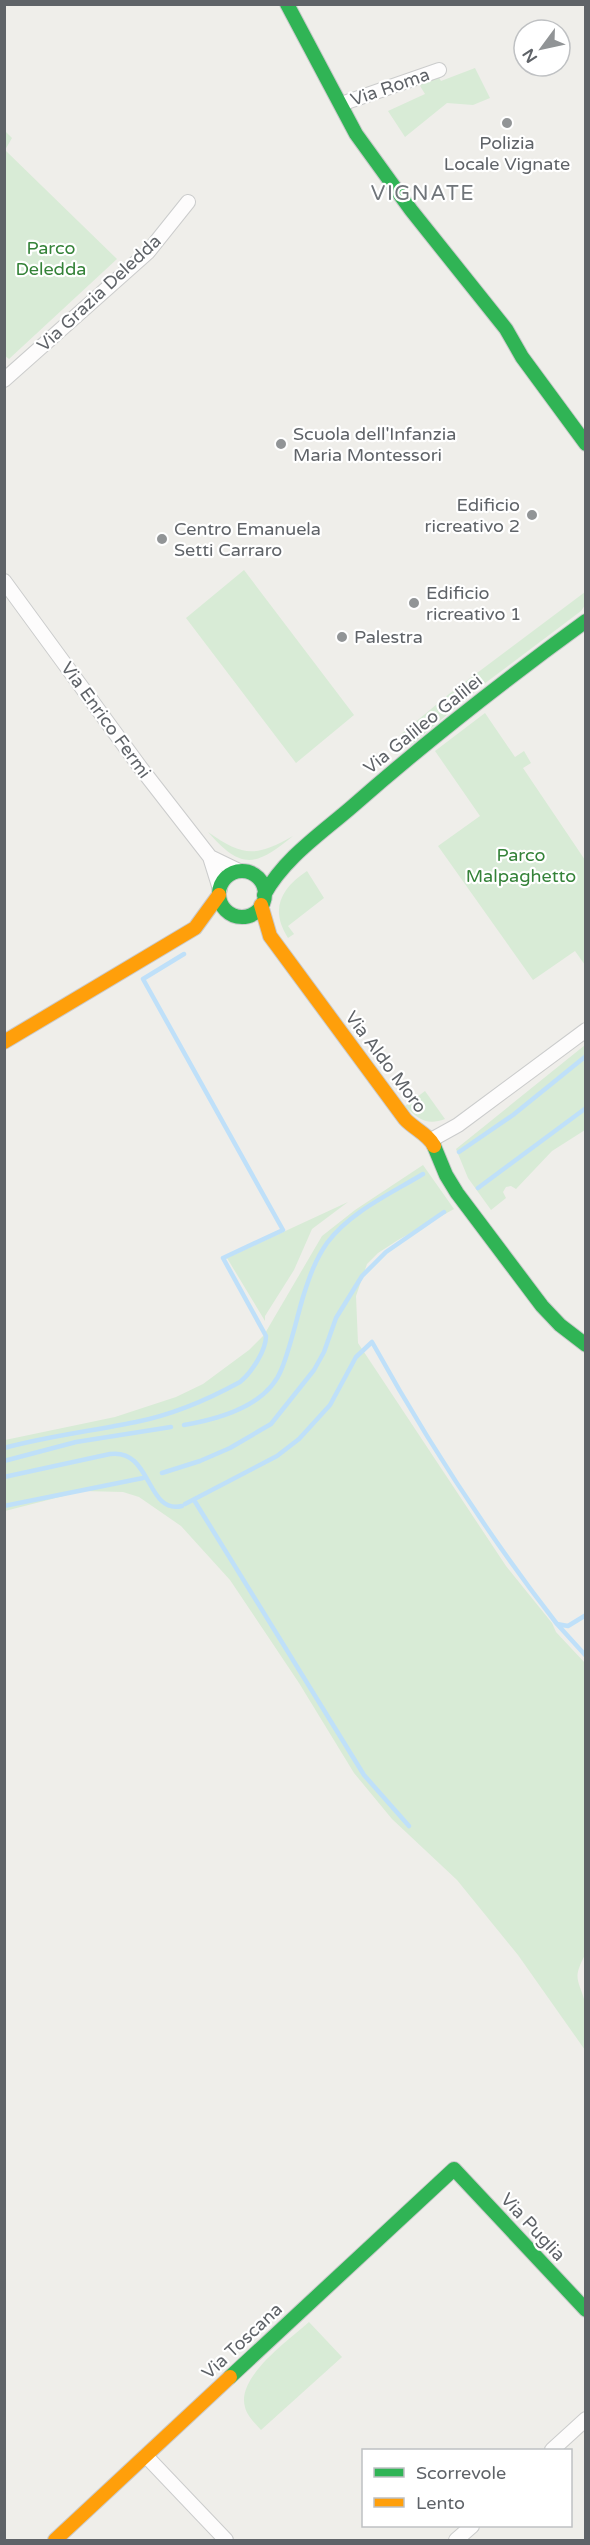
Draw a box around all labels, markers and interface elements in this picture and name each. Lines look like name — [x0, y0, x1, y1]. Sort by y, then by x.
north arrow — [512, 18, 572, 78]
text: N — [518, 45, 542, 66]
street label: Via Roma — [348, 63, 432, 111]
marker: Polizia Locale Vignate — [500, 116, 514, 130]
place label: Polizia Locale Vignate — [444, 132, 570, 175]
district label: VIGNATE — [371, 181, 475, 206]
street label: Via Grazia Deledda — [32, 230, 166, 356]
park label: Parco Deledda — [16, 237, 86, 280]
place label: Scuola dell'Infanzia Maria Montessori — [293, 423, 456, 466]
marker: Scuola dell'Infanzia Maria Montessori — [274, 437, 288, 451]
place label: Edificio ricreativo 2 — [425, 494, 520, 537]
marker: Edificio ricreativo 2 — [525, 508, 539, 522]
place label: Centro Emanuela Setti Carraro — [174, 518, 321, 561]
marker: Centro Emanuela Setti Carraro — [155, 532, 169, 546]
place label: Edificio ricreativo 1 — [426, 582, 521, 625]
marker: Edificio ricreativo 1 — [407, 596, 421, 610]
place label: Palestra — [354, 626, 423, 648]
marker: Palestra — [335, 630, 349, 644]
street label: Via Enrico Fermi — [56, 657, 156, 783]
street label: Via Galileo Galilei — [359, 669, 487, 779]
park label: Parco Malpaghetto — [466, 844, 576, 887]
street label: Via Aldo Moro — [340, 1007, 432, 1117]
street label: Via Puglia — [496, 2188, 570, 2266]
street label: Via Toscana — [197, 2298, 287, 2384]
legend — [362, 2449, 572, 2527]
text: Scorrevole — [416, 2462, 506, 2484]
text: Lento — [416, 2492, 465, 2514]

